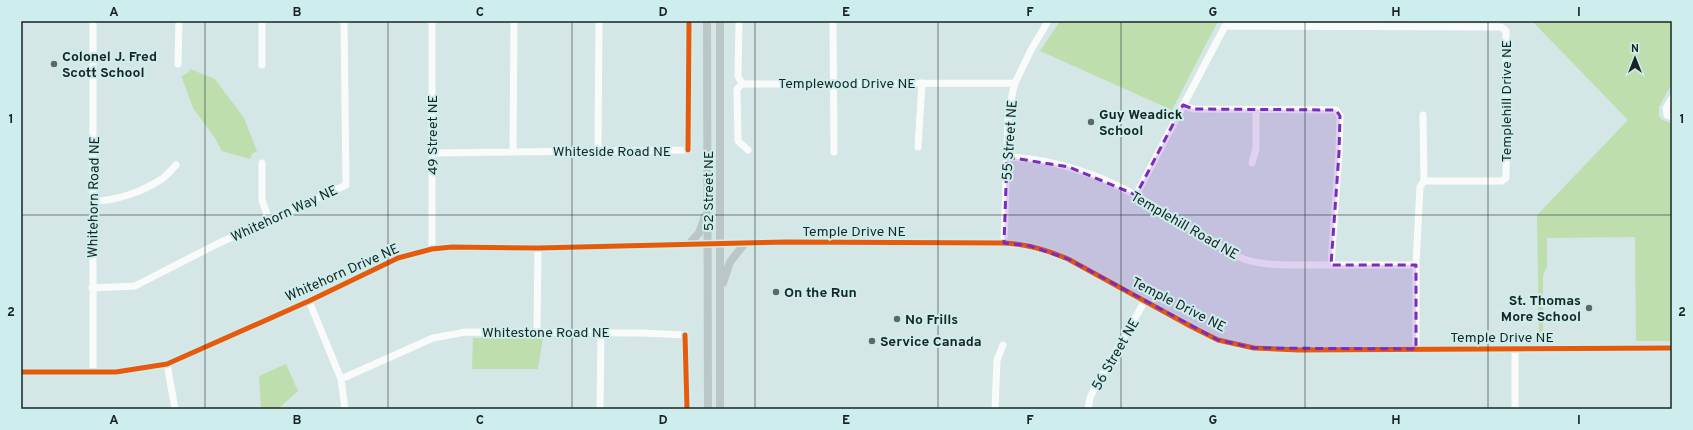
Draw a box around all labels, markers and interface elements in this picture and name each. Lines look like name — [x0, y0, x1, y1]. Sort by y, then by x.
text: A — [109, 5, 119, 21]
text: B — [293, 5, 302, 21]
text: C — [476, 5, 484, 21]
text: D — [658, 5, 668, 21]
text: E — [842, 5, 850, 21]
text: F — [1026, 5, 1034, 21]
text: G — [1209, 5, 1218, 21]
text: H — [1391, 5, 1401, 21]
text: I — [1577, 5, 1581, 21]
north arrow — [1615, 38, 1655, 78]
street label: Templehill Drive NE — [1499, 40, 1516, 162]
text: N — [1631, 42, 1639, 56]
place label: Colonel J. Fred Scott School — [62, 49, 157, 82]
marker: Colonel J. Fred Scott School — [49, 59, 59, 69]
street label: Templewood Drive NE — [778, 76, 916, 93]
street label: 49 Street NE — [425, 95, 442, 175]
street label: 55 Street NE — [999, 99, 1022, 181]
place label: Guy Weadick School — [1099, 107, 1183, 140]
text: 1 — [8, 112, 14, 128]
text: 1 — [1679, 112, 1685, 128]
marker: Guy Weadick School — [1086, 117, 1096, 127]
street label: Whitehorn Road NE — [85, 136, 104, 258]
street label: Whiteside Road NE — [553, 144, 671, 161]
street label: 52 Street NE — [701, 151, 718, 231]
street label: Whitehorn Way NE — [229, 182, 341, 247]
street label: Templehill Road NE — [1127, 189, 1241, 264]
street label: Temple Drive NE — [802, 224, 906, 241]
street label: Whitehorn Drive NE — [283, 241, 402, 306]
street label: Temple Drive NE — [1128, 274, 1228, 336]
place label: On the Run — [784, 285, 857, 302]
marker: On the Run — [771, 287, 781, 297]
place label: St. Thomas More School — [1501, 293, 1581, 326]
marker: St. Thomas More School — [1584, 303, 1594, 313]
text: 2 — [7, 305, 15, 321]
text: 2 — [1678, 305, 1686, 321]
place label: No Frills — [905, 312, 958, 329]
marker: No Frills — [892, 314, 902, 324]
street label: 56 Street NE — [1089, 316, 1144, 394]
street label: Whitestone Road NE — [482, 325, 610, 342]
street label: Temple Drive NE — [1450, 330, 1554, 347]
place label: Service Canada — [880, 334, 982, 351]
marker: Service Canada — [867, 336, 877, 346]
text: A — [109, 413, 119, 429]
text: B — [293, 413, 302, 429]
text: C — [476, 413, 484, 429]
text: D — [658, 413, 668, 429]
text: E — [842, 413, 850, 429]
text: F — [1026, 413, 1034, 429]
text: G — [1209, 413, 1218, 429]
text: H — [1391, 413, 1401, 429]
text: I — [1577, 413, 1581, 429]

